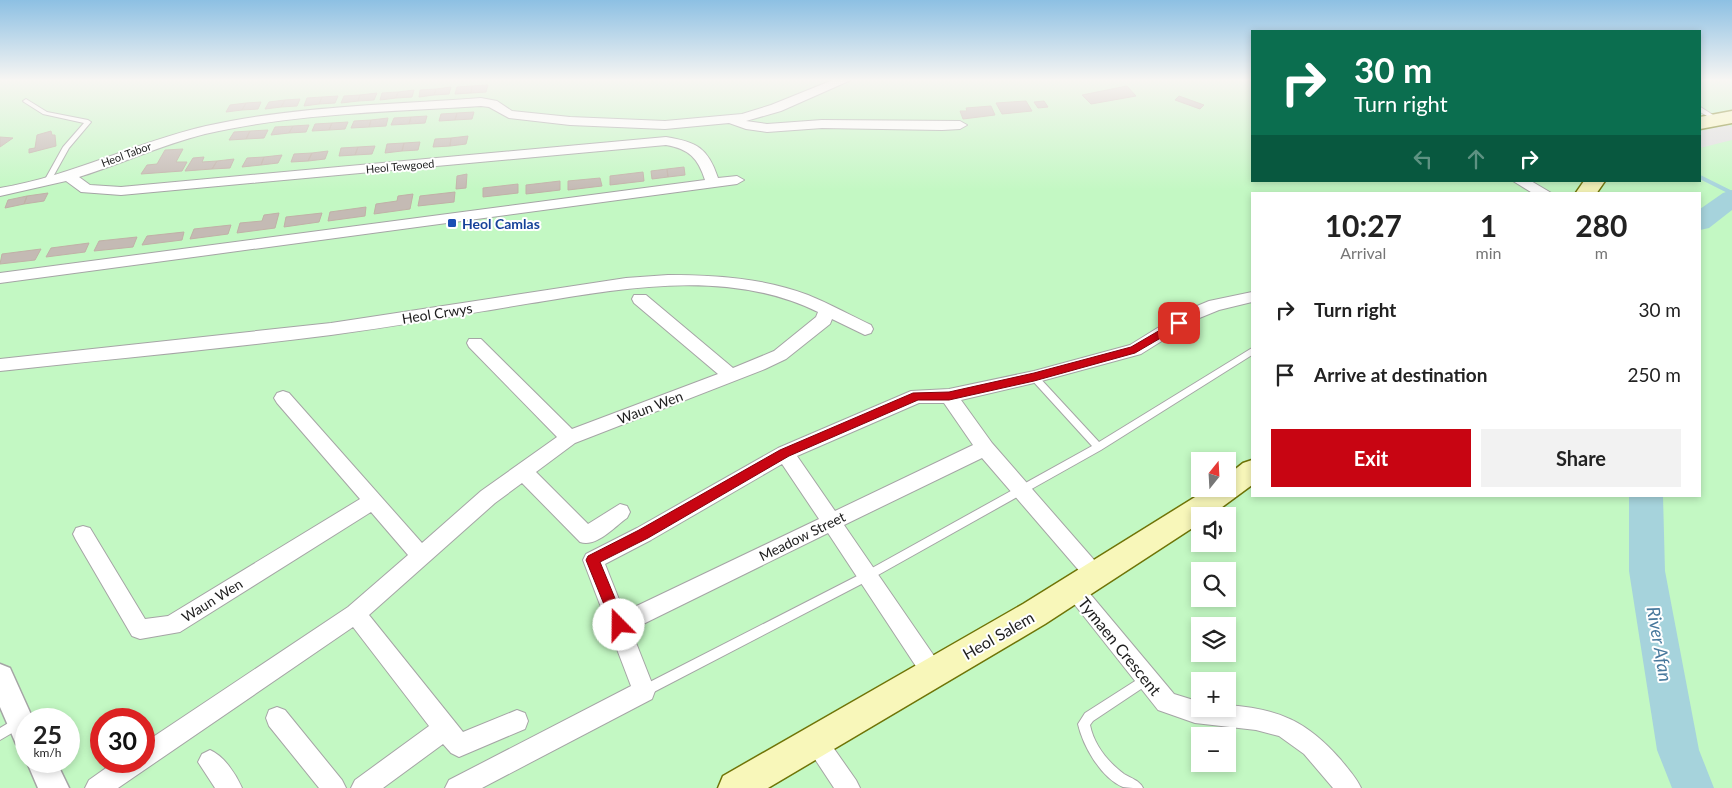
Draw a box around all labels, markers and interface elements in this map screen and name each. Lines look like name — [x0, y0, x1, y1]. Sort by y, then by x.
text: 30 m — [1354, 48, 1432, 90]
icon: right — [1271, 50, 1336, 115]
text: Turn right — [1354, 90, 1448, 117]
street label: Heol Tabor — [99, 139, 153, 169]
icon: left — [1409, 145, 1437, 173]
icon: ahead — [1462, 145, 1490, 173]
icon: right — [1515, 145, 1543, 173]
street label: Heol Tewgoed — [365, 157, 435, 175]
text: 10:27 — [1325, 207, 1402, 243]
text: 1 — [1480, 207, 1497, 243]
text: 280 — [1575, 207, 1627, 243]
place label: Heol Camlas — [462, 215, 540, 232]
marker: Heol Camlas — [446, 217, 458, 229]
text: Arrival — [1340, 243, 1386, 262]
text: min — [1476, 243, 1502, 262]
text: m — [1595, 243, 1608, 262]
icon: right — [1271, 296, 1299, 324]
text: Turn right — [1314, 298, 1396, 321]
text: 30 m — [1638, 298, 1681, 321]
street label: Heol Crwys — [400, 299, 474, 327]
pin — [1158, 302, 1200, 344]
icon: arrive — [1165, 309, 1193, 337]
icon: arrive — [1271, 361, 1299, 389]
text: Arrive at destination — [1314, 363, 1487, 386]
text: 250 m — [1627, 363, 1681, 386]
street label: Waun Wen — [615, 387, 685, 427]
button: Exit — [1271, 429, 1471, 487]
button: Share — [1481, 429, 1681, 487]
north arrow — [1191, 452, 1236, 498]
map controls — [1191, 452, 1236, 772]
button: sound — [1191, 507, 1236, 552]
street label: Meadow Street — [756, 508, 848, 564]
button: search — [1191, 562, 1236, 607]
street label: Waun Wen — [178, 575, 246, 625]
street label: Tymaen Crescent — [1075, 593, 1166, 699]
position arrow — [592, 598, 644, 650]
water label: River Afan — [1643, 605, 1677, 683]
street label: Heol Salem — [959, 607, 1037, 663]
button: layers — [1191, 617, 1236, 662]
button: + — [1191, 672, 1236, 717]
speed limit sign: 30 — [90, 708, 155, 773]
text: 25 — [33, 719, 62, 749]
button: − — [1191, 727, 1236, 772]
text: km/h — [33, 745, 62, 760]

